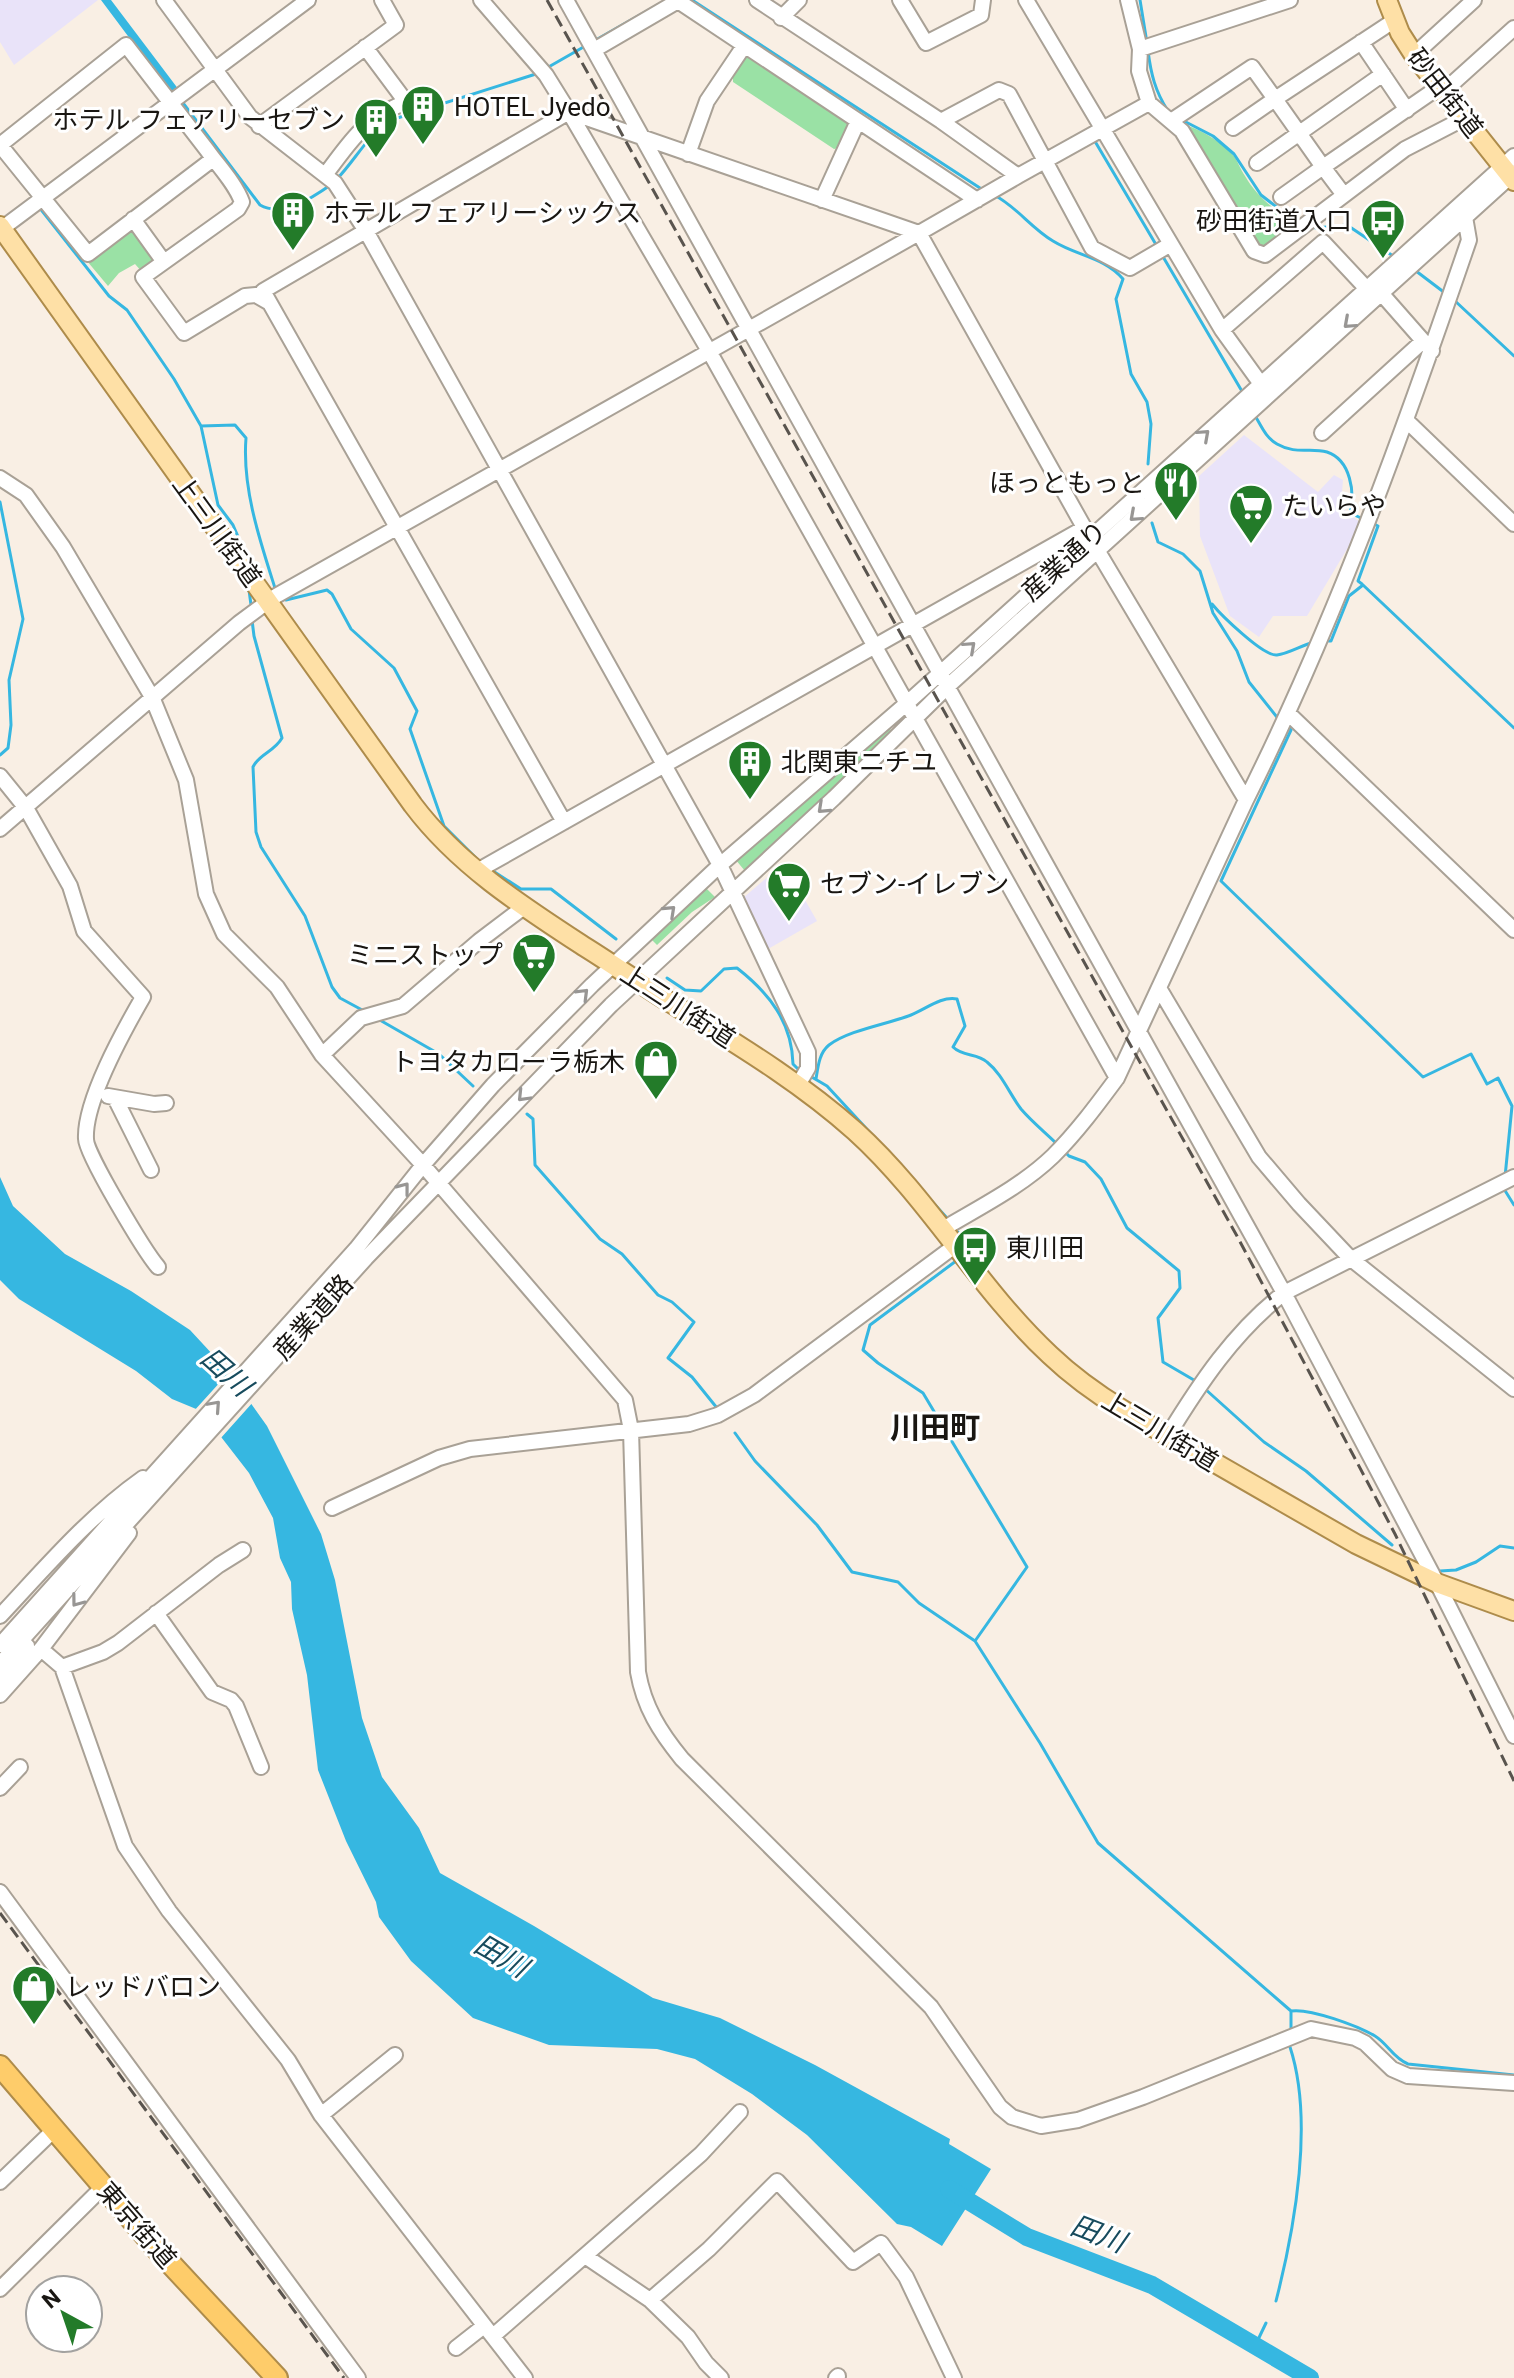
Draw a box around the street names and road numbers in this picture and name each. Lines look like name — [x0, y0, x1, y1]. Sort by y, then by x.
street label: 砂田街道 — [1401, 43, 1489, 143]
street label: 上三川街道 — [167, 470, 267, 592]
street label: 産業通り — [1015, 515, 1113, 607]
street label: 上三川街道 — [615, 958, 741, 1054]
street label: 産業道路 — [267, 1268, 359, 1366]
street label: 上三川街道 — [1097, 1385, 1223, 1477]
street label: 東京街道 — [92, 2176, 182, 2274]

